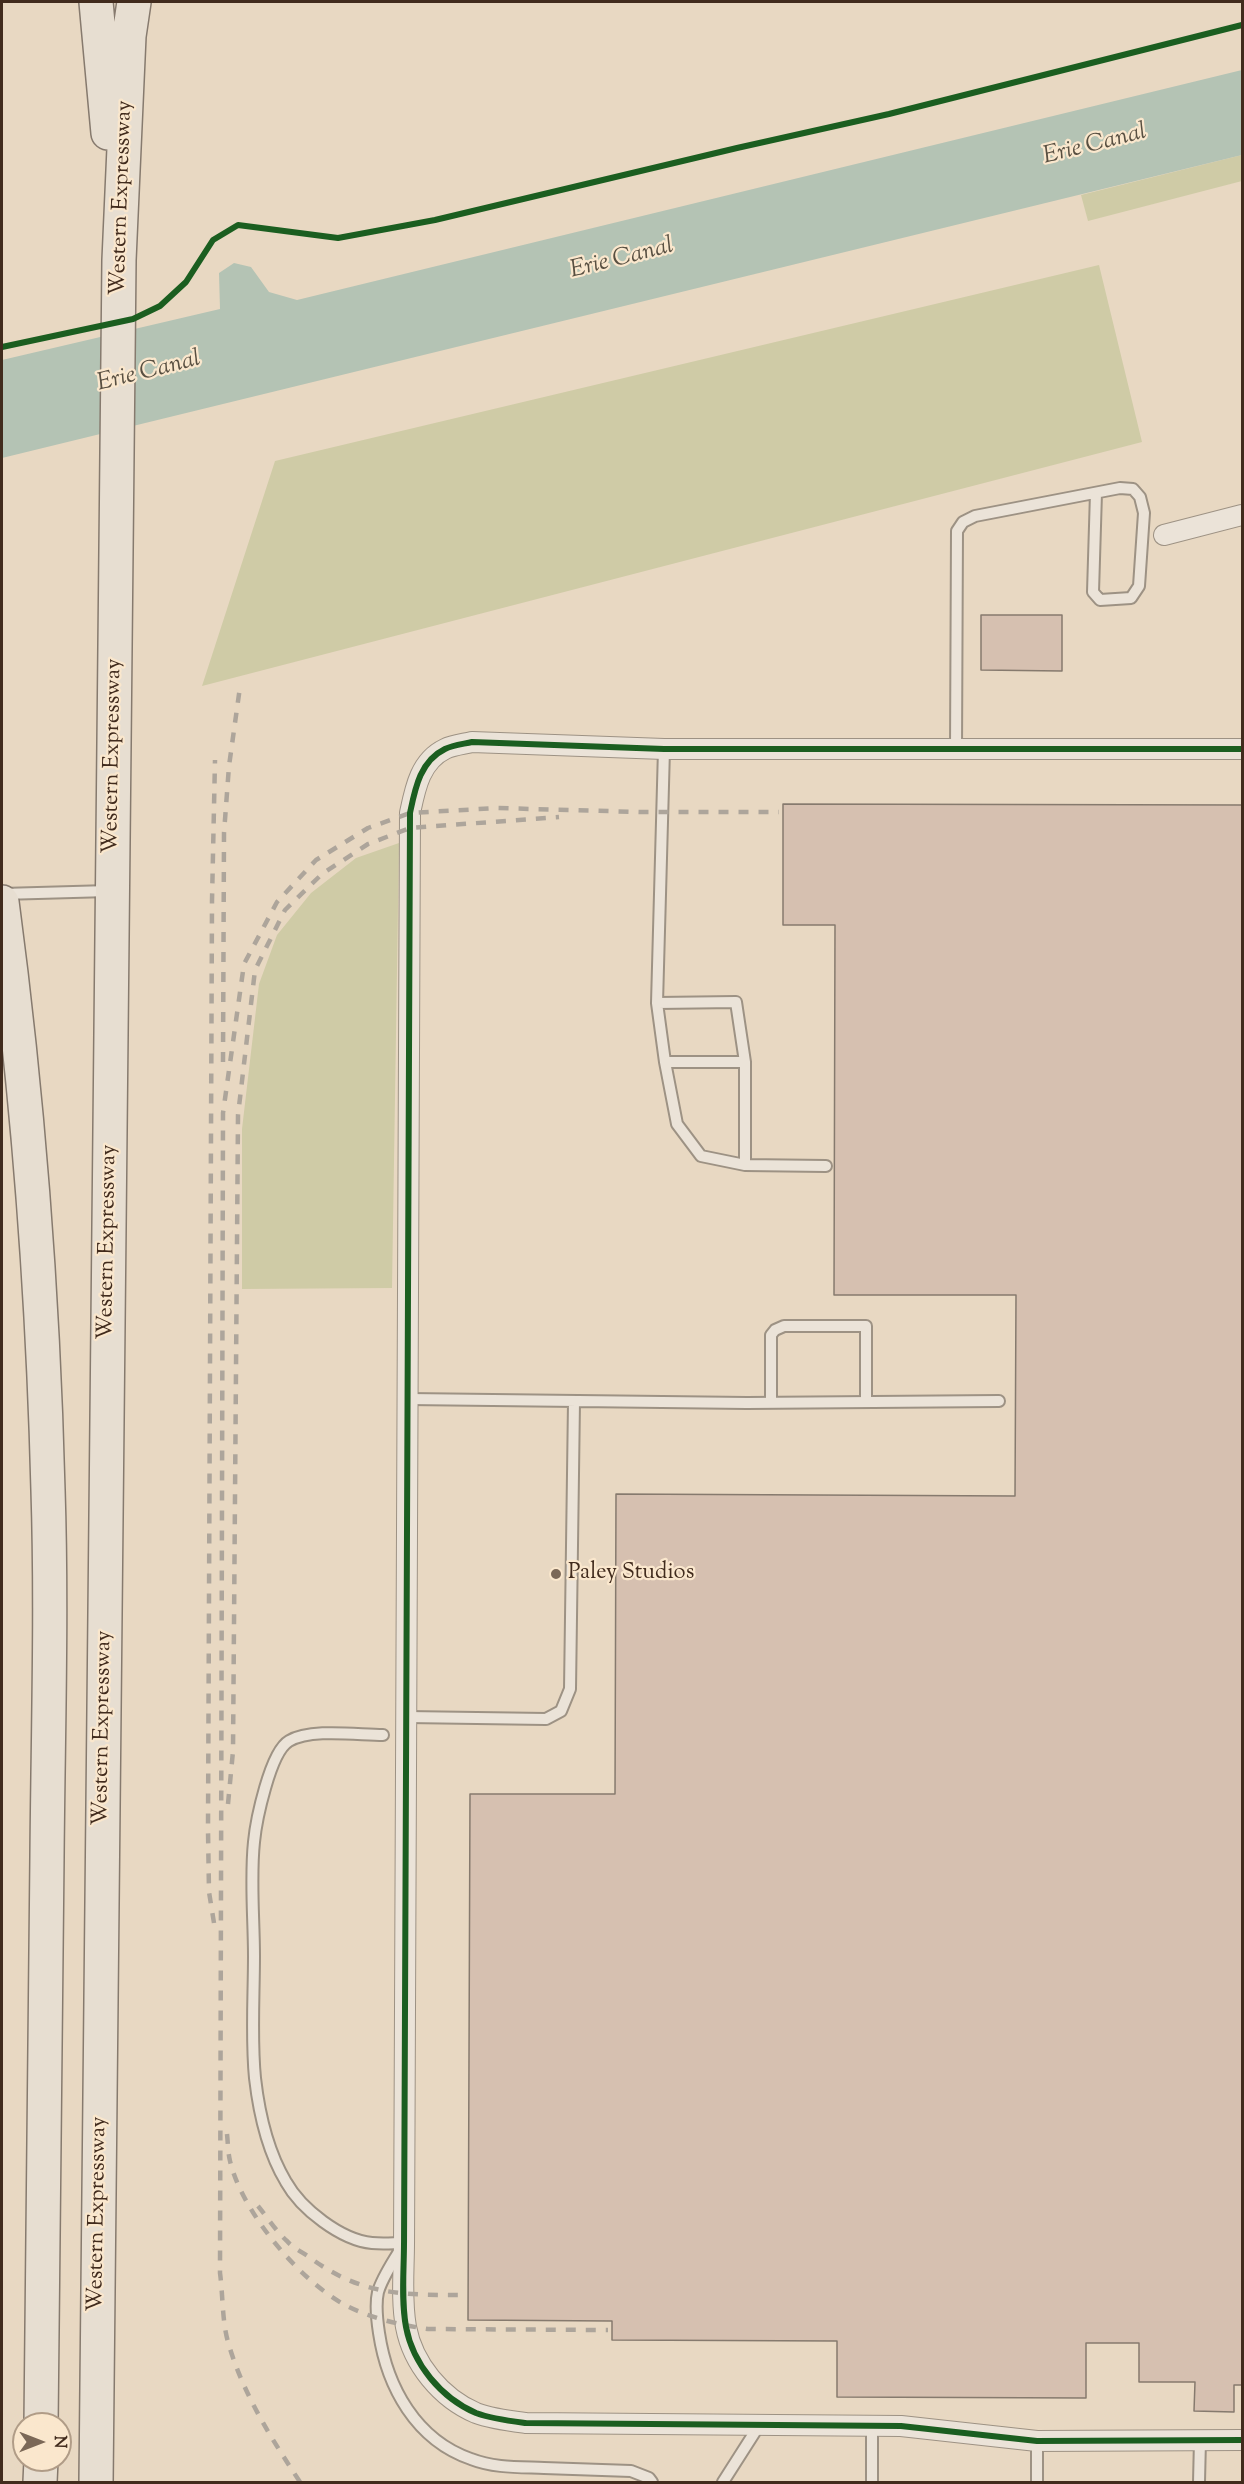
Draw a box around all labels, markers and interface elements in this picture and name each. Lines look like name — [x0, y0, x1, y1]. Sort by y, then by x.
street label: Western Expressway — [106, 100, 140, 296]
water label: Erie Canal — [1040, 119, 1150, 173]
water label: Erie Canal — [567, 233, 677, 287]
water label: Erie Canal — [94, 346, 204, 400]
street label: Western Expressway — [99, 658, 129, 854]
street label: Western Expressway — [94, 1144, 124, 1340]
place label: Paley Studios — [568, 1561, 694, 1587]
marker: Paley Studios — [549, 1567, 563, 1581]
street label: Western Expressway — [89, 1630, 119, 1826]
street label: Western Expressway — [84, 2116, 114, 2312]
north arrow — [12, 2412, 72, 2472]
text: N — [47, 2436, 70, 2448]

